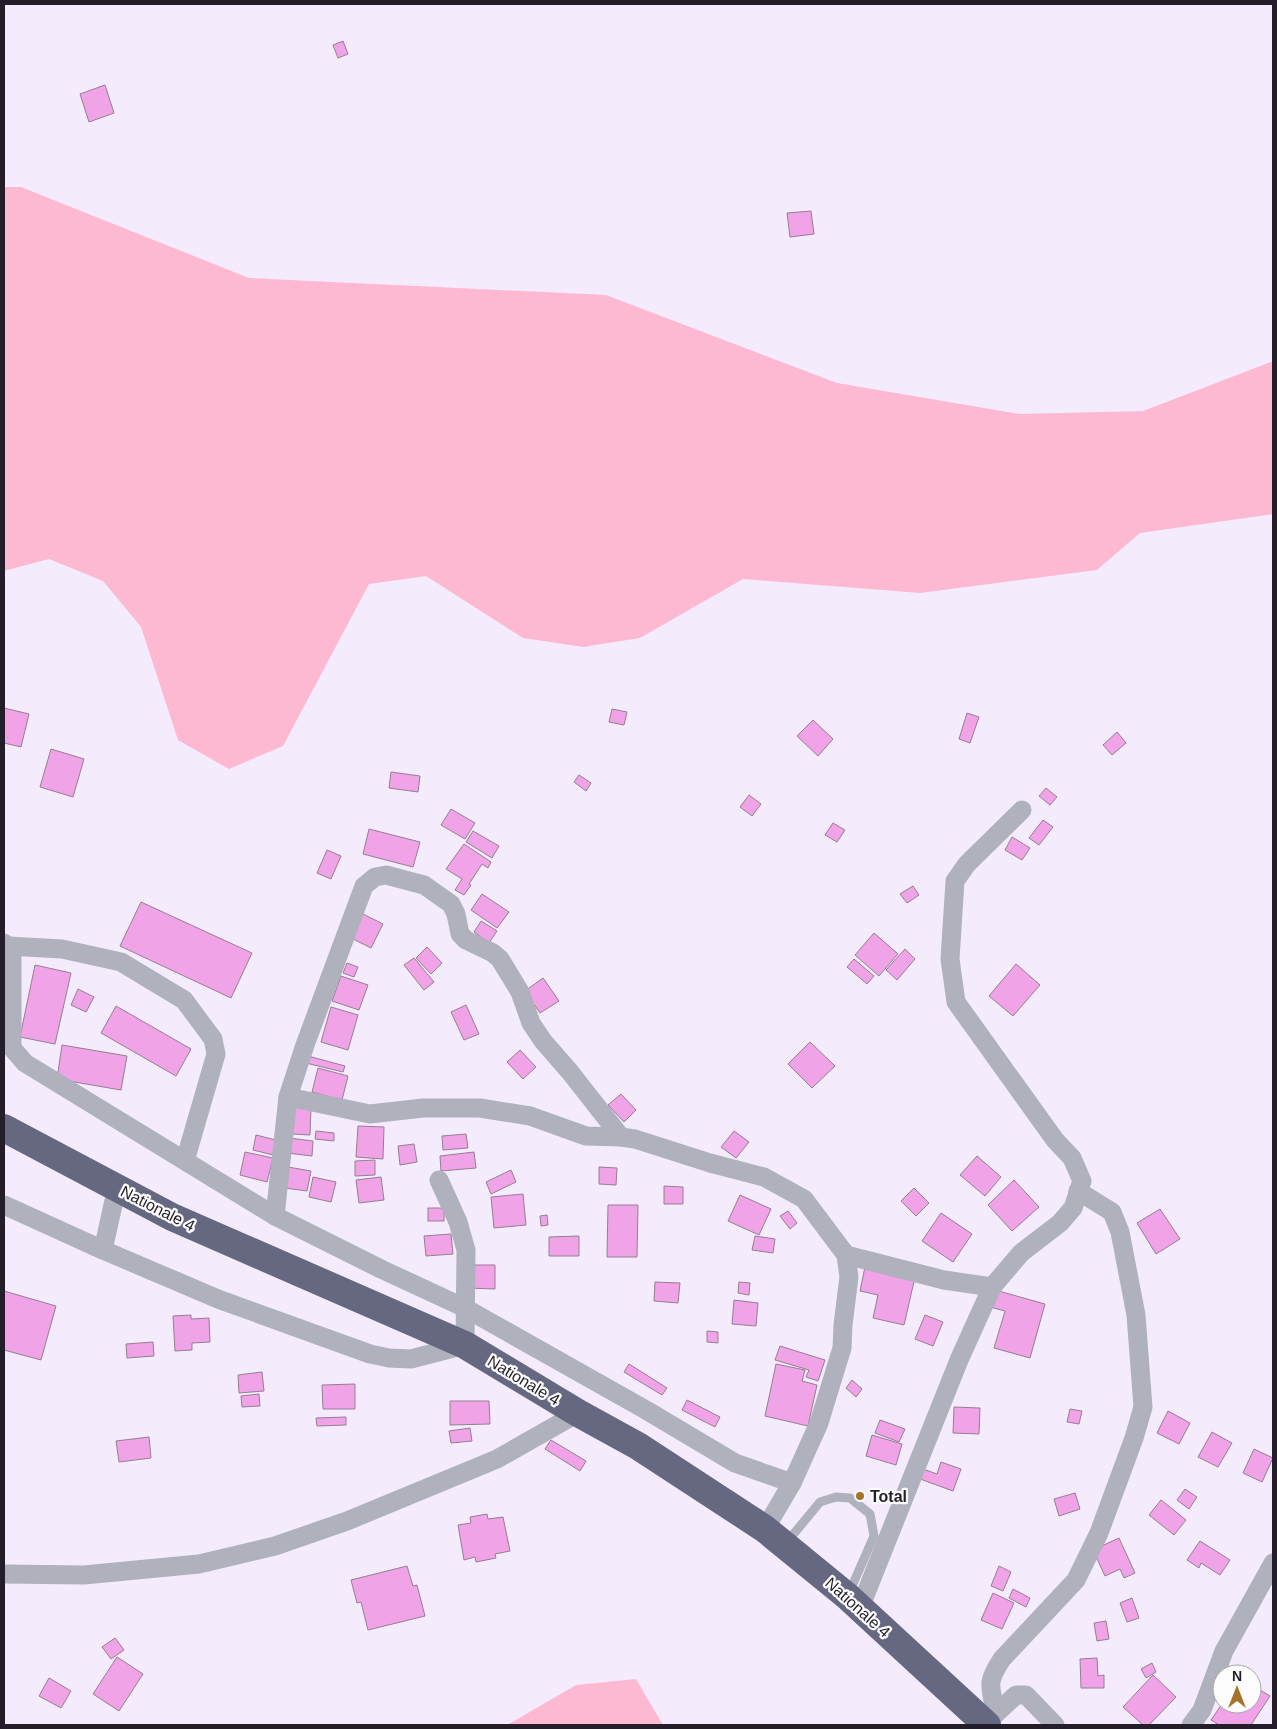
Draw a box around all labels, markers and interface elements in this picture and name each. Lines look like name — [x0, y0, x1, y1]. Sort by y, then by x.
street label: Nationale 4 — [118, 1182, 198, 1234]
street label: Nationale 4 — [485, 1352, 563, 1409]
place label: Total — [870, 1488, 907, 1505]
marker: Total — [854, 1490, 866, 1502]
street label: Nationale 4 — [822, 1574, 894, 1641]
north arrow — [1212, 1664, 1262, 1714]
text: N — [1232, 1668, 1242, 1684]

